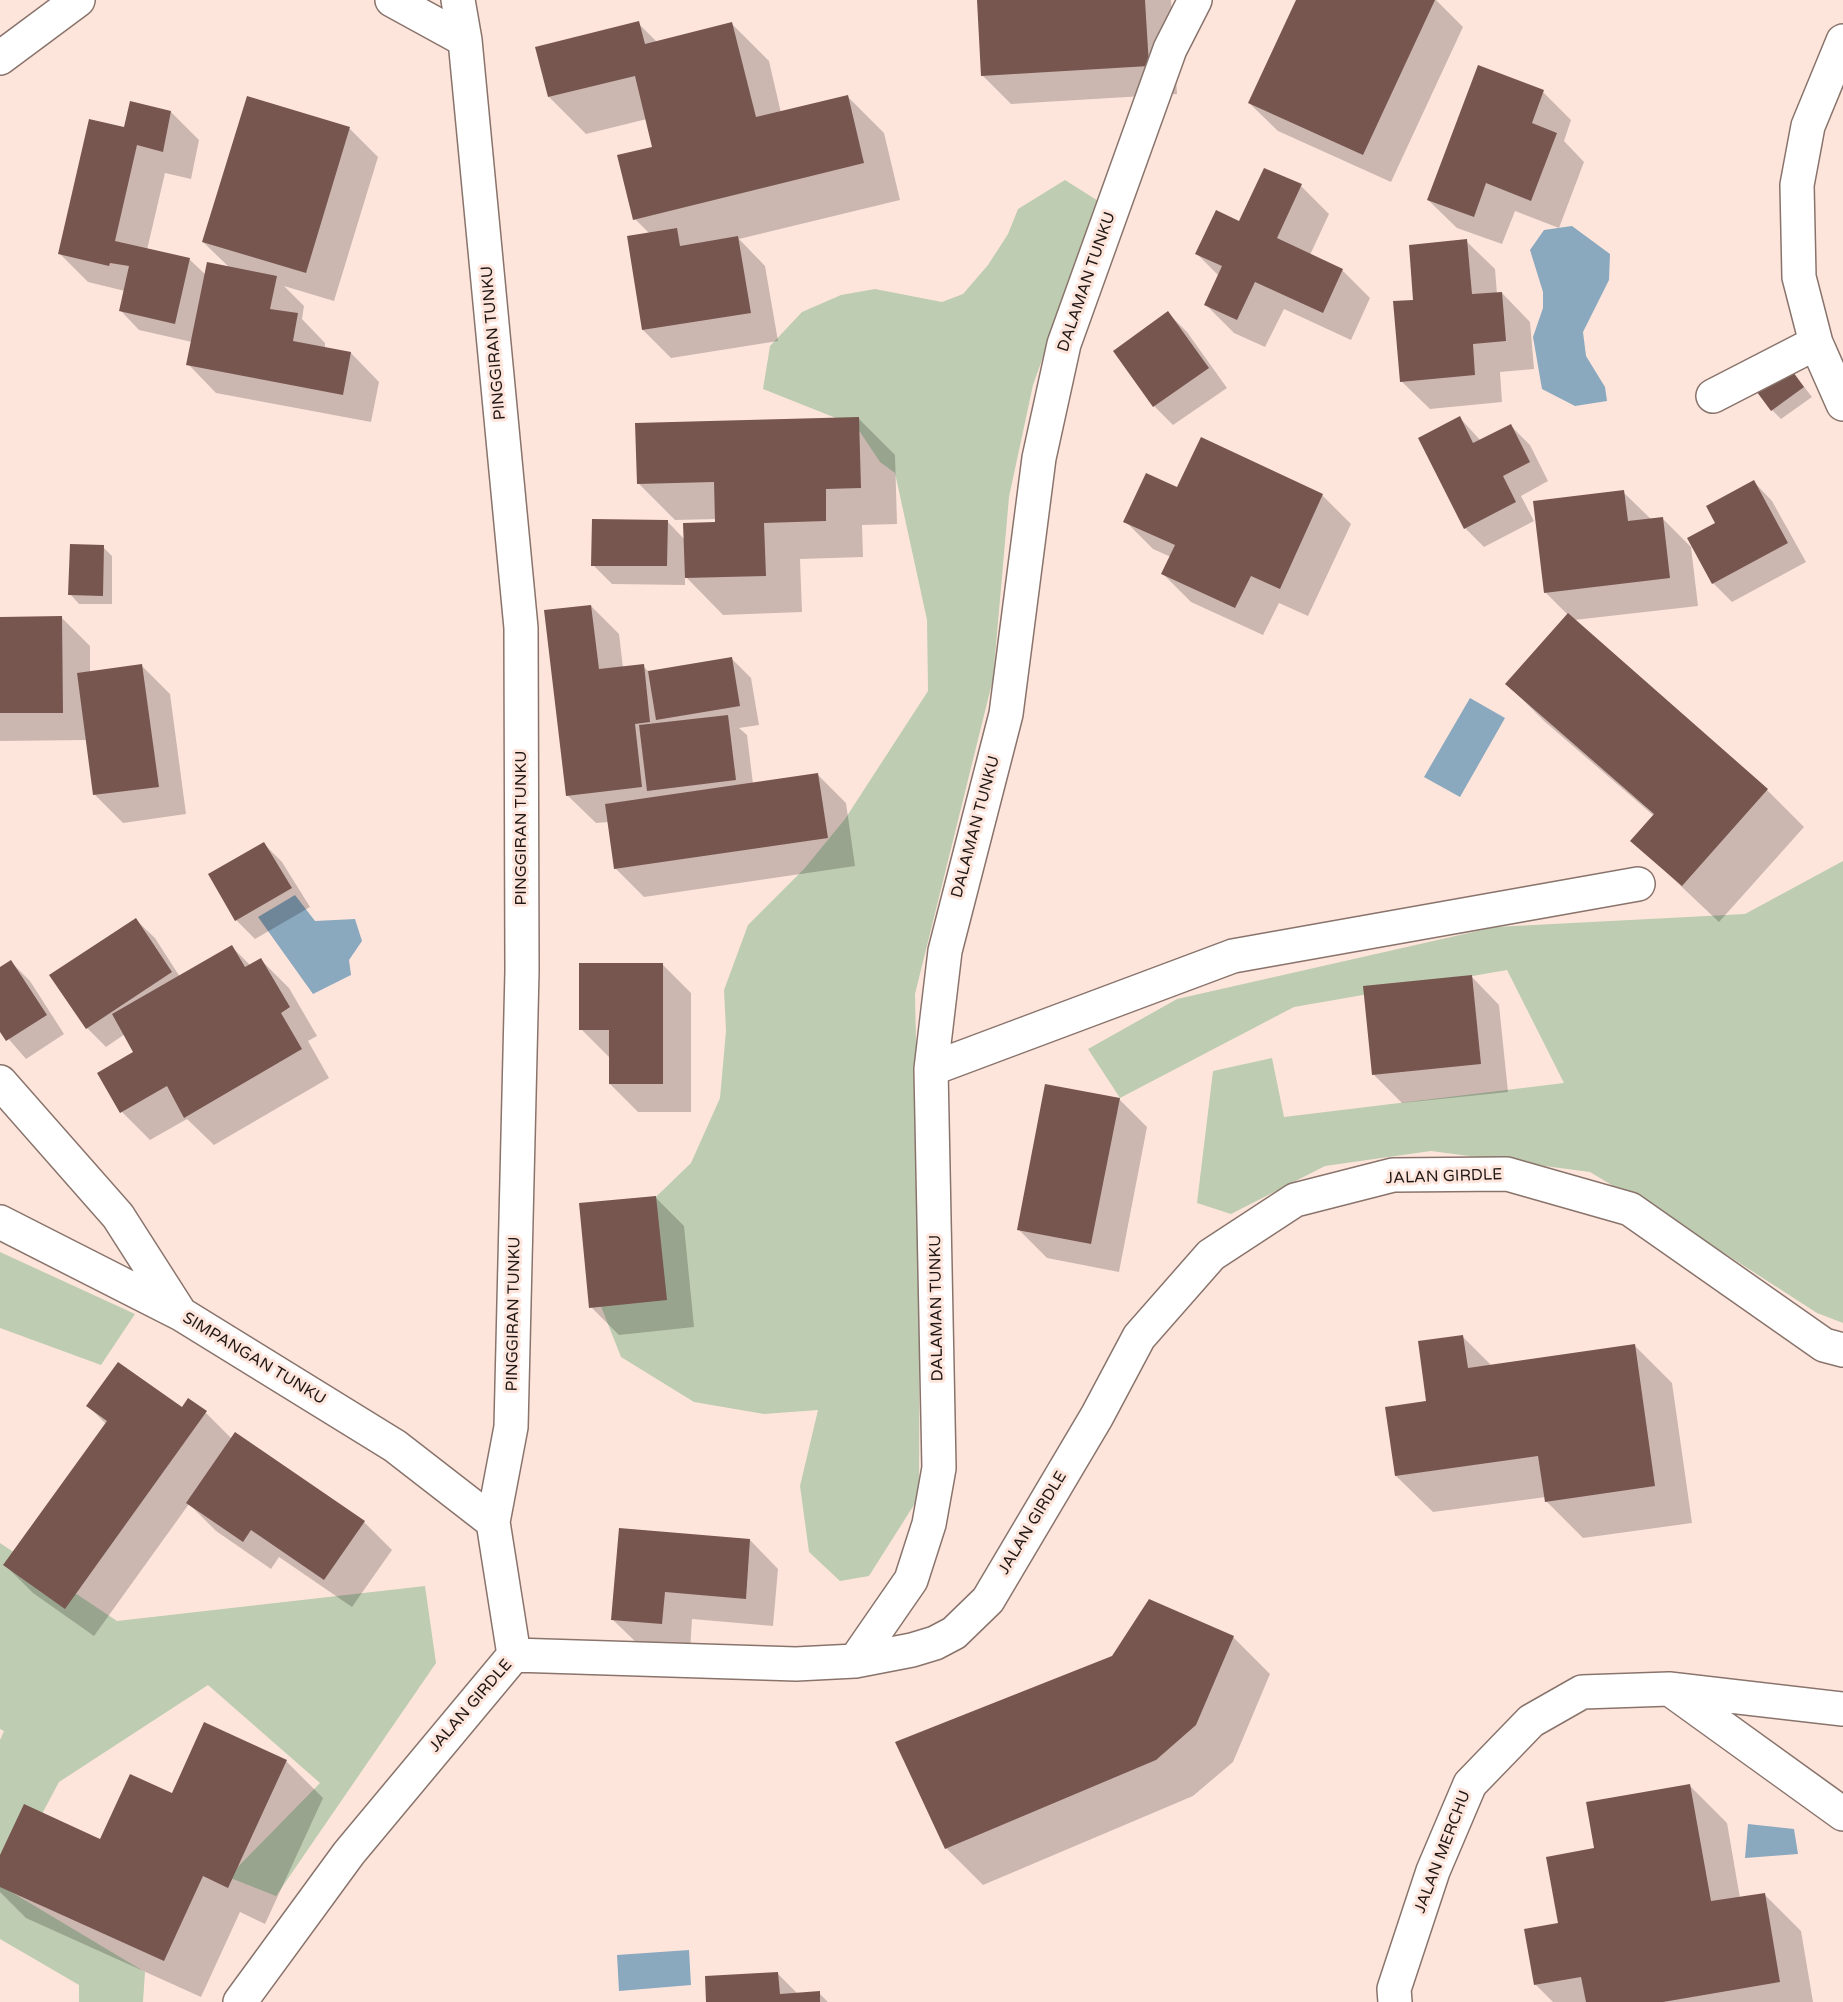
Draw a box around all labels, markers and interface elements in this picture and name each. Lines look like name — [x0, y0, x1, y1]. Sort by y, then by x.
street label: DALAMAN TUNKU — [1054, 210, 1120, 354]
street label: PINGGIRAN TUNKU — [478, 265, 510, 421]
street label: PINGGIRAN TUNKU — [512, 751, 532, 905]
street label: DALAMAN TUNKU — [948, 754, 1004, 900]
street label: JALAN GIRDLE — [1385, 1165, 1503, 1189]
street label: DALAMAN TUNKU — [926, 1235, 948, 1381]
street label: PINGGIRAN TUNKU — [503, 1236, 525, 1392]
street label: SIMPANGAN TUNKU — [179, 1309, 329, 1409]
street label: JALAN GIRDLE — [995, 1468, 1071, 1578]
street label: JALAN GIRDLE — [425, 1656, 517, 1756]
street label: JALAN MERCHU — [1411, 1788, 1475, 1916]

